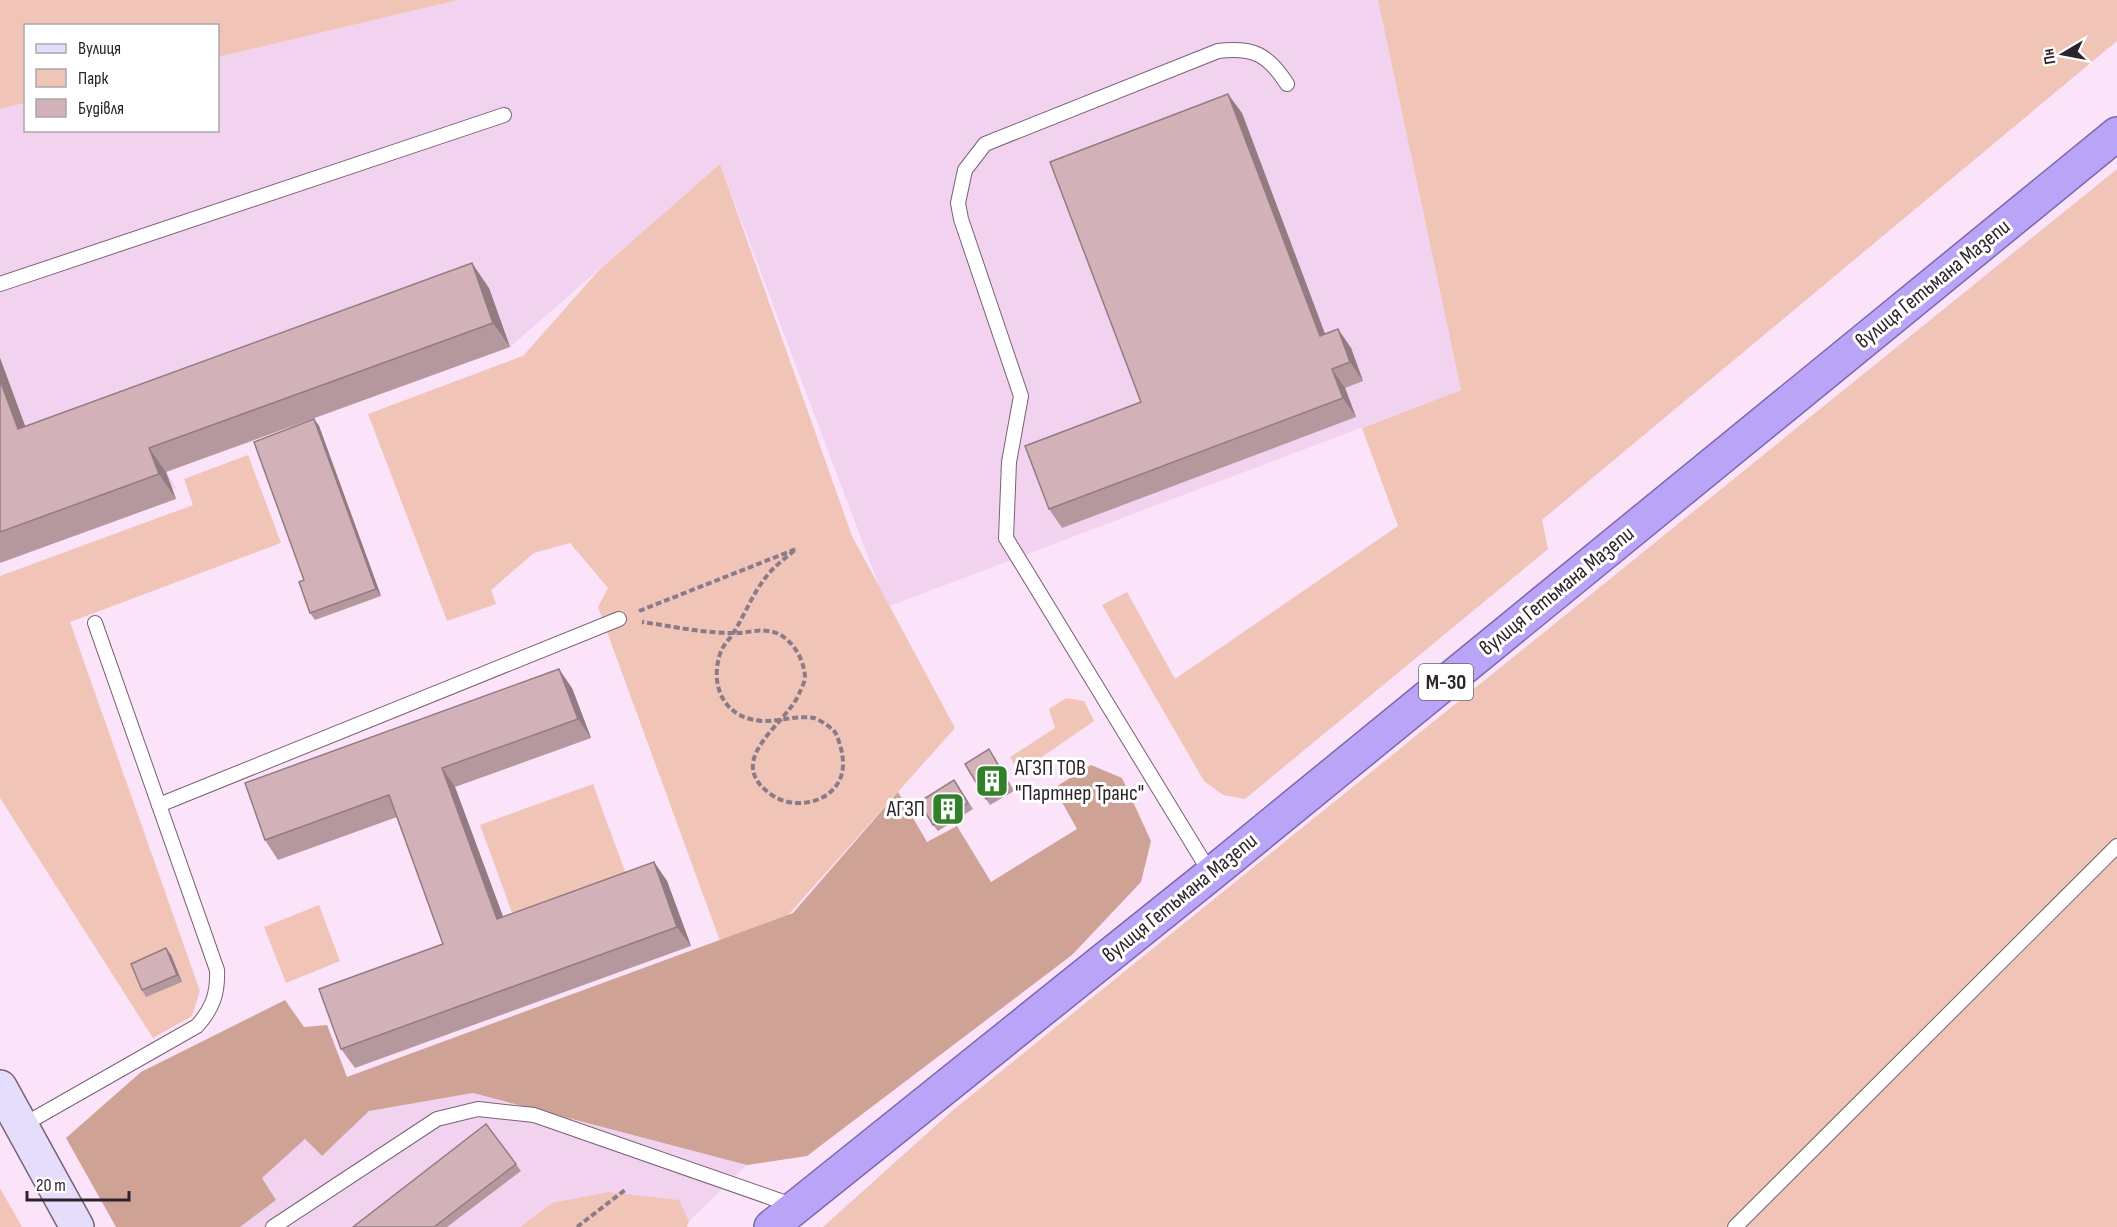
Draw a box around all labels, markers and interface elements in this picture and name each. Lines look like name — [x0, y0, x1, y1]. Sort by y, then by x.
legend — [24, 24, 219, 132]
north arrow — [2033, 24, 2093, 84]
text: Вулиця — [78, 38, 121, 59]
text: Пн — [2039, 47, 2060, 66]
text: Парк — [78, 68, 109, 89]
text: Будівля — [78, 98, 124, 119]
street label: вулиця Гетьмана Мазепи — [1850, 213, 2016, 355]
street label: вулиця Гетьмана Мазепи — [1474, 520, 1640, 662]
road number: М-30 — [1419, 664, 1473, 700]
place label: АГЗП ТОВ "Партнер Транс" — [1014, 755, 1144, 807]
building icon: АГЗП ТОВ "Партнер Транс" — [974, 763, 1010, 799]
building icon: АГЗП — [930, 791, 966, 827]
place label: АГЗП — [886, 796, 925, 823]
street label: вулиця Гетьмана Мазепи — [1097, 827, 1263, 969]
scale bar — [27, 1164, 129, 1202]
text: 20 m — [36, 1175, 66, 1196]

